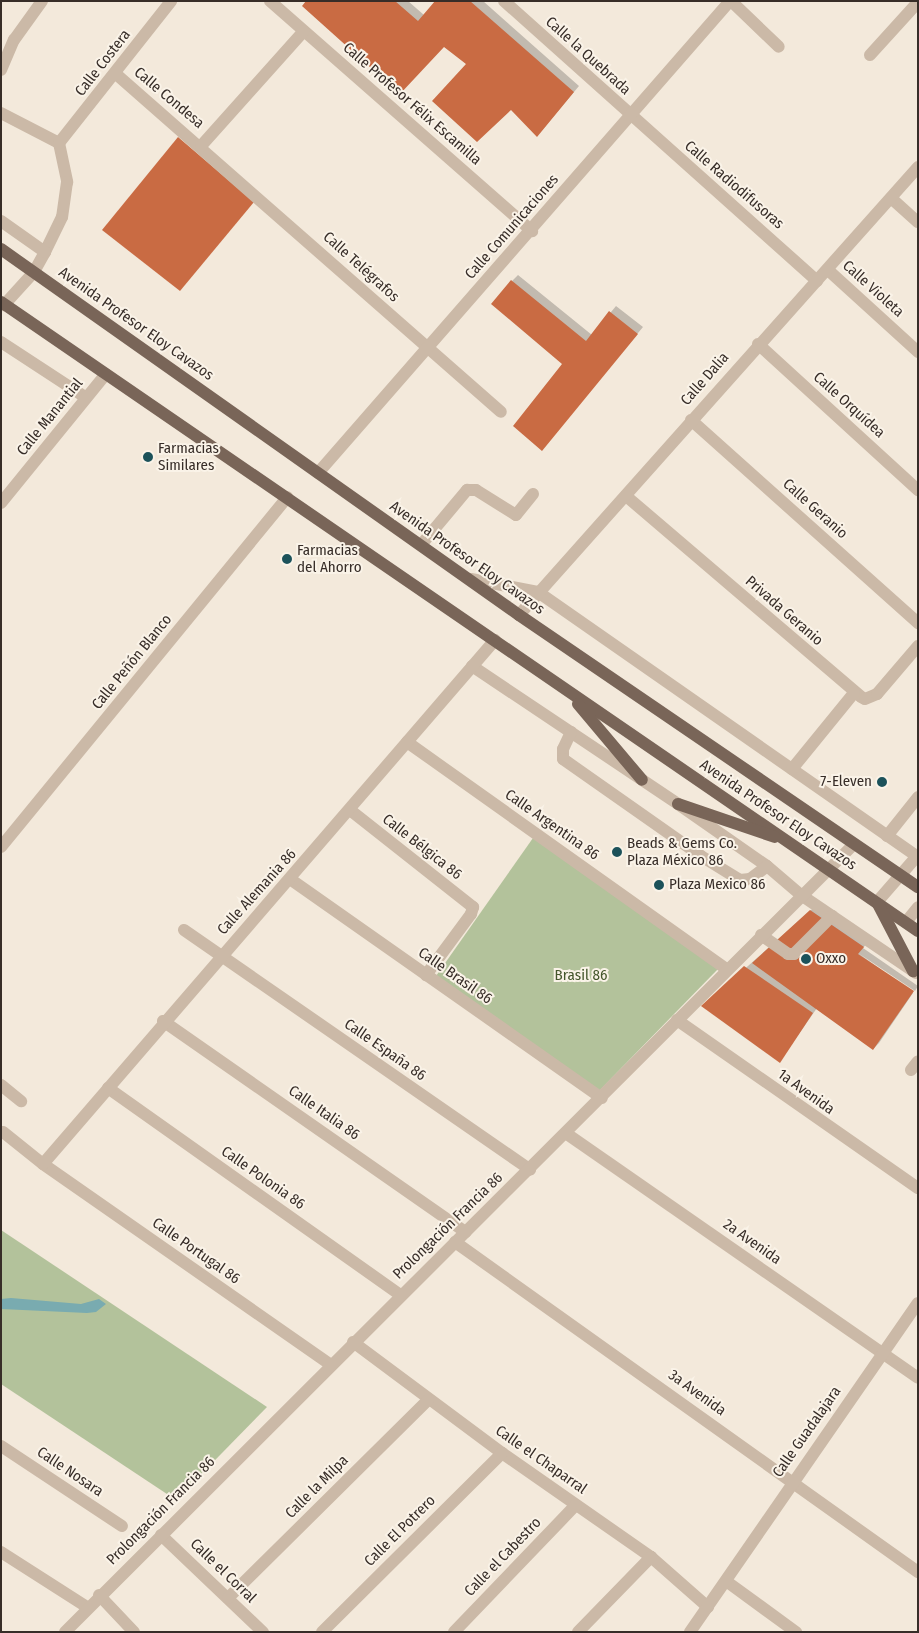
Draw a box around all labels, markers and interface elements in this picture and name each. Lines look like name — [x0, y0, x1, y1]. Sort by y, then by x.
street label: Calle la Quebrada — [542, 13, 634, 99]
street label: Calle Costera — [72, 26, 134, 100]
street label: Calle Profesor Félix Escamilla — [339, 39, 485, 169]
street label: Calle Condesa — [130, 64, 208, 132]
street label: Calle Radiodifusoras — [681, 137, 787, 233]
street label: Calle Comunicaciones — [462, 171, 562, 283]
street label: Calle Telégrafos — [319, 228, 403, 306]
street label: Calle Violeta — [839, 257, 907, 321]
street label: Avenida Profesor Eloy Cavazos — [55, 264, 217, 384]
street label: Calle Dalia — [677, 349, 733, 409]
street label: Calle Orquídea — [810, 368, 888, 442]
street label: Calle Manantial — [13, 375, 87, 459]
place label: Farmacias Similares — [158, 439, 219, 474]
marker: Farmacias Similares — [142, 451, 154, 463]
street label: Calle Geranio — [779, 475, 851, 543]
street label: Avenida Profesor Eloy Cavazos — [386, 498, 548, 618]
place label: Farmacias del Ahorro — [297, 541, 362, 576]
marker: Farmacias del Ahorro — [281, 553, 293, 565]
street label: Privada Geranio — [741, 572, 827, 650]
street label: Calle Peñón Blanco — [88, 611, 176, 713]
street label: Avenida Profesor Eloy Cavazos — [696, 756, 860, 874]
place label: 7-Eleven — [820, 773, 872, 791]
marker: 7-Eleven — [876, 776, 888, 788]
street label: Calle Argentina 86 — [501, 786, 603, 864]
street label: Calle Bélgica 86 — [379, 810, 465, 884]
place label: Beads & Gems Co. Plaza México 86 — [627, 834, 737, 869]
street label: Calle Alemania 86 — [214, 845, 300, 939]
marker: Beads & Gems Co. Plaza México 86 — [611, 846, 623, 858]
place label: Plaza Mexico 86 — [669, 876, 765, 894]
marker: Plaza Mexico 86 — [653, 879, 665, 891]
street label: Calle Brasil 86 — [414, 944, 496, 1008]
place label: Oxxo — [816, 950, 846, 968]
marker: Oxxo — [800, 953, 812, 965]
park label: Brasil 86 — [555, 967, 607, 985]
street label: Calle España 86 — [341, 1015, 429, 1085]
street label: 1a Avenida — [774, 1065, 838, 1119]
street label: Calle Italia 86 — [285, 1082, 363, 1144]
street label: Calle Polonia 86 — [218, 1143, 308, 1213]
street label: Prolongación Francia 86 — [389, 1169, 507, 1283]
street label: Calle Portugal 86 — [149, 1214, 243, 1288]
street label: 2a Avenida — [720, 1216, 784, 1268]
street label: 3a Avenida — [665, 1366, 729, 1420]
street label: Calle Guadalajara — [769, 1383, 845, 1481]
street label: Calle el Chaparral — [492, 1422, 590, 1498]
street label: Calle Nosara — [33, 1443, 107, 1501]
street label: Calle la Milpa — [282, 1452, 352, 1522]
street label: Prolongación Francia 86 — [103, 1453, 219, 1569]
street label: Calle El Potrero — [361, 1492, 439, 1570]
street label: Calle el Cabestro — [461, 1514, 545, 1600]
street label: Calle el Corral — [186, 1535, 260, 1607]

